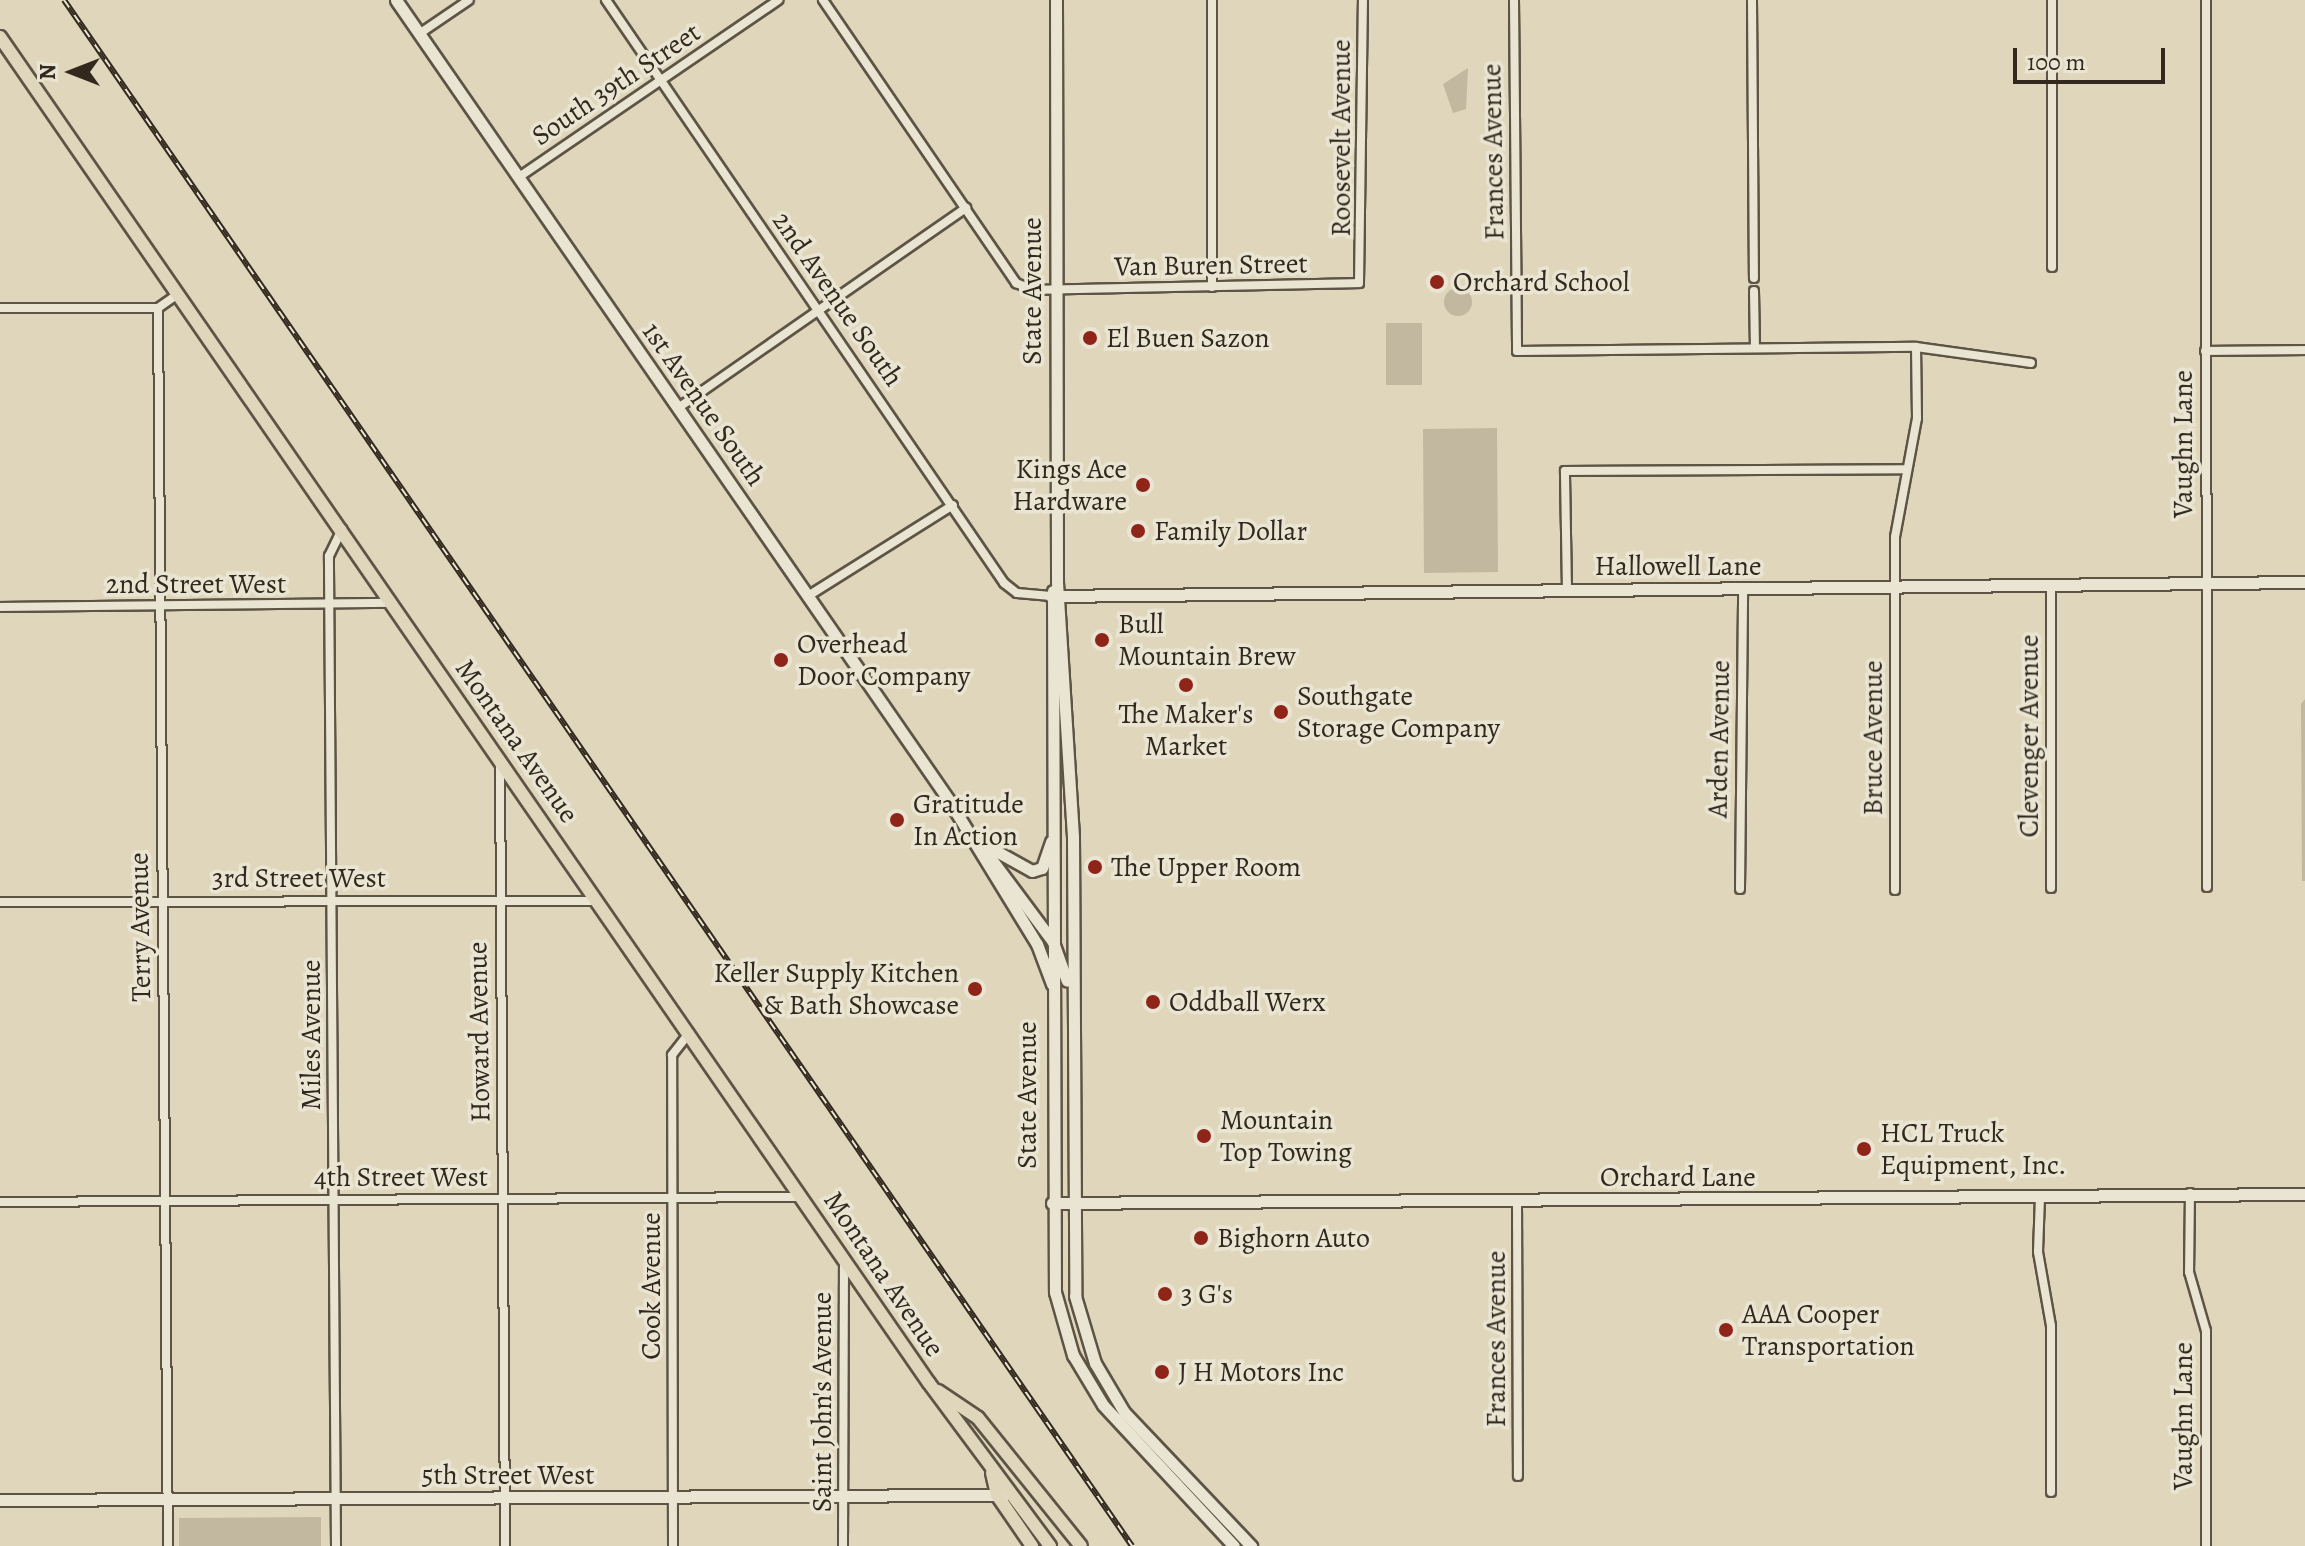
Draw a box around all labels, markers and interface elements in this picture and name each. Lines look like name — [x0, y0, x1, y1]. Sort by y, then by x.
street label: South 39th Street — [525, 15, 707, 153]
north arrow — [32, 32, 112, 112]
scale bar — [2017, 32, 2169, 82]
street label: Roosevelt Avenue — [1324, 39, 1358, 237]
text: 100 m — [2027, 46, 2086, 78]
street label: Frances Avenue — [1475, 63, 1511, 241]
text: N — [33, 64, 63, 80]
street label: 2nd Avenue South — [765, 205, 911, 393]
street label: State Avenue — [1015, 217, 1049, 365]
street label: Van Buren Street — [1114, 247, 1308, 283]
place label: Orchard School — [1453, 265, 1630, 299]
marker: Orchard School — [1428, 273, 1446, 291]
street label: 1st Avenue South — [635, 316, 773, 492]
place label: El Buen Sazon — [1106, 321, 1270, 355]
marker: El Buen Sazon — [1081, 329, 1099, 347]
street label: Vaughn Lane — [2166, 370, 2200, 518]
place label: Kings Ace Hardware — [1013, 452, 1127, 518]
marker: Kings Ace Hardware — [1134, 476, 1152, 494]
place label: Family Dollar — [1154, 514, 1307, 548]
marker: Family Dollar — [1129, 522, 1147, 540]
street label: Hallowell Lane — [1595, 549, 1761, 583]
street label: 2nd Street West — [106, 567, 286, 601]
place label: Bull Mountain Brew — [1118, 607, 1296, 673]
place label: Overhead Door Company — [797, 627, 970, 693]
marker: Bull Mountain Brew — [1093, 631, 1111, 649]
street label: Clevenger Avenue — [2012, 634, 2046, 838]
marker: Overhead Door Company — [772, 651, 790, 669]
street label: Montana Avenue — [448, 653, 586, 829]
street label: Arden Avenue — [1701, 660, 1737, 818]
street label: Bruce Avenue — [1856, 660, 1890, 816]
marker: The Maker's Market — [1177, 676, 1195, 694]
place label: Southgate Storage Company — [1297, 679, 1500, 745]
place label: The Maker's Market — [1118, 697, 1254, 763]
marker: Southgate Storage Company — [1272, 703, 1290, 721]
place label: Gratitude In Action — [913, 787, 1024, 853]
marker: Gratitude In Action — [888, 811, 906, 829]
place label: The Upper Room — [1111, 850, 1301, 884]
street label: Terry Avenue — [122, 852, 158, 1002]
marker: The Upper Room — [1086, 858, 1104, 876]
street label: 3rd Street West — [212, 861, 386, 895]
street label: Howard Avenue — [461, 941, 497, 1123]
place label: Keller Supply Kitchen & Bath Showcase — [713, 956, 959, 1022]
street label: Miles Avenue — [294, 960, 328, 1110]
marker: Keller Supply Kitchen & Bath Showcase — [966, 980, 984, 998]
place label: Oddball Werx — [1169, 985, 1325, 1019]
marker: Oddball Werx — [1144, 993, 1162, 1011]
street label: State Avenue — [1010, 1021, 1044, 1169]
place label: Mountain Top Towing — [1220, 1103, 1352, 1169]
place label: HCL Truck Equipment, Inc. — [1880, 1116, 2067, 1182]
marker: Mountain Top Towing — [1195, 1127, 1213, 1145]
marker: HCL Truck Equipment, Inc. — [1855, 1140, 1873, 1158]
street label: 4th Street West — [314, 1160, 488, 1194]
street label: Orchard Lane — [1600, 1160, 1756, 1194]
street label: Montana Avenue — [816, 1185, 952, 1363]
street label: Cook Avenue — [634, 1212, 668, 1360]
place label: Bighorn Auto — [1217, 1221, 1370, 1255]
marker: Bighorn Auto — [1192, 1229, 1210, 1247]
street label: Frances Avenue — [1479, 1251, 1513, 1427]
place label: 3 G's — [1181, 1277, 1233, 1311]
marker: 3 G's — [1156, 1285, 1174, 1303]
street label: Saint John's Avenue — [805, 1292, 839, 1512]
place label: AAA Cooper Transportation — [1742, 1297, 1915, 1363]
marker: AAA Cooper Transportation — [1717, 1321, 1735, 1339]
street label: Vaughn Lane — [2166, 1342, 2200, 1490]
place label: J H Motors Inc — [1178, 1355, 1344, 1389]
marker: J H Motors Inc — [1153, 1363, 1171, 1381]
street label: 5th Street West — [421, 1458, 595, 1492]

